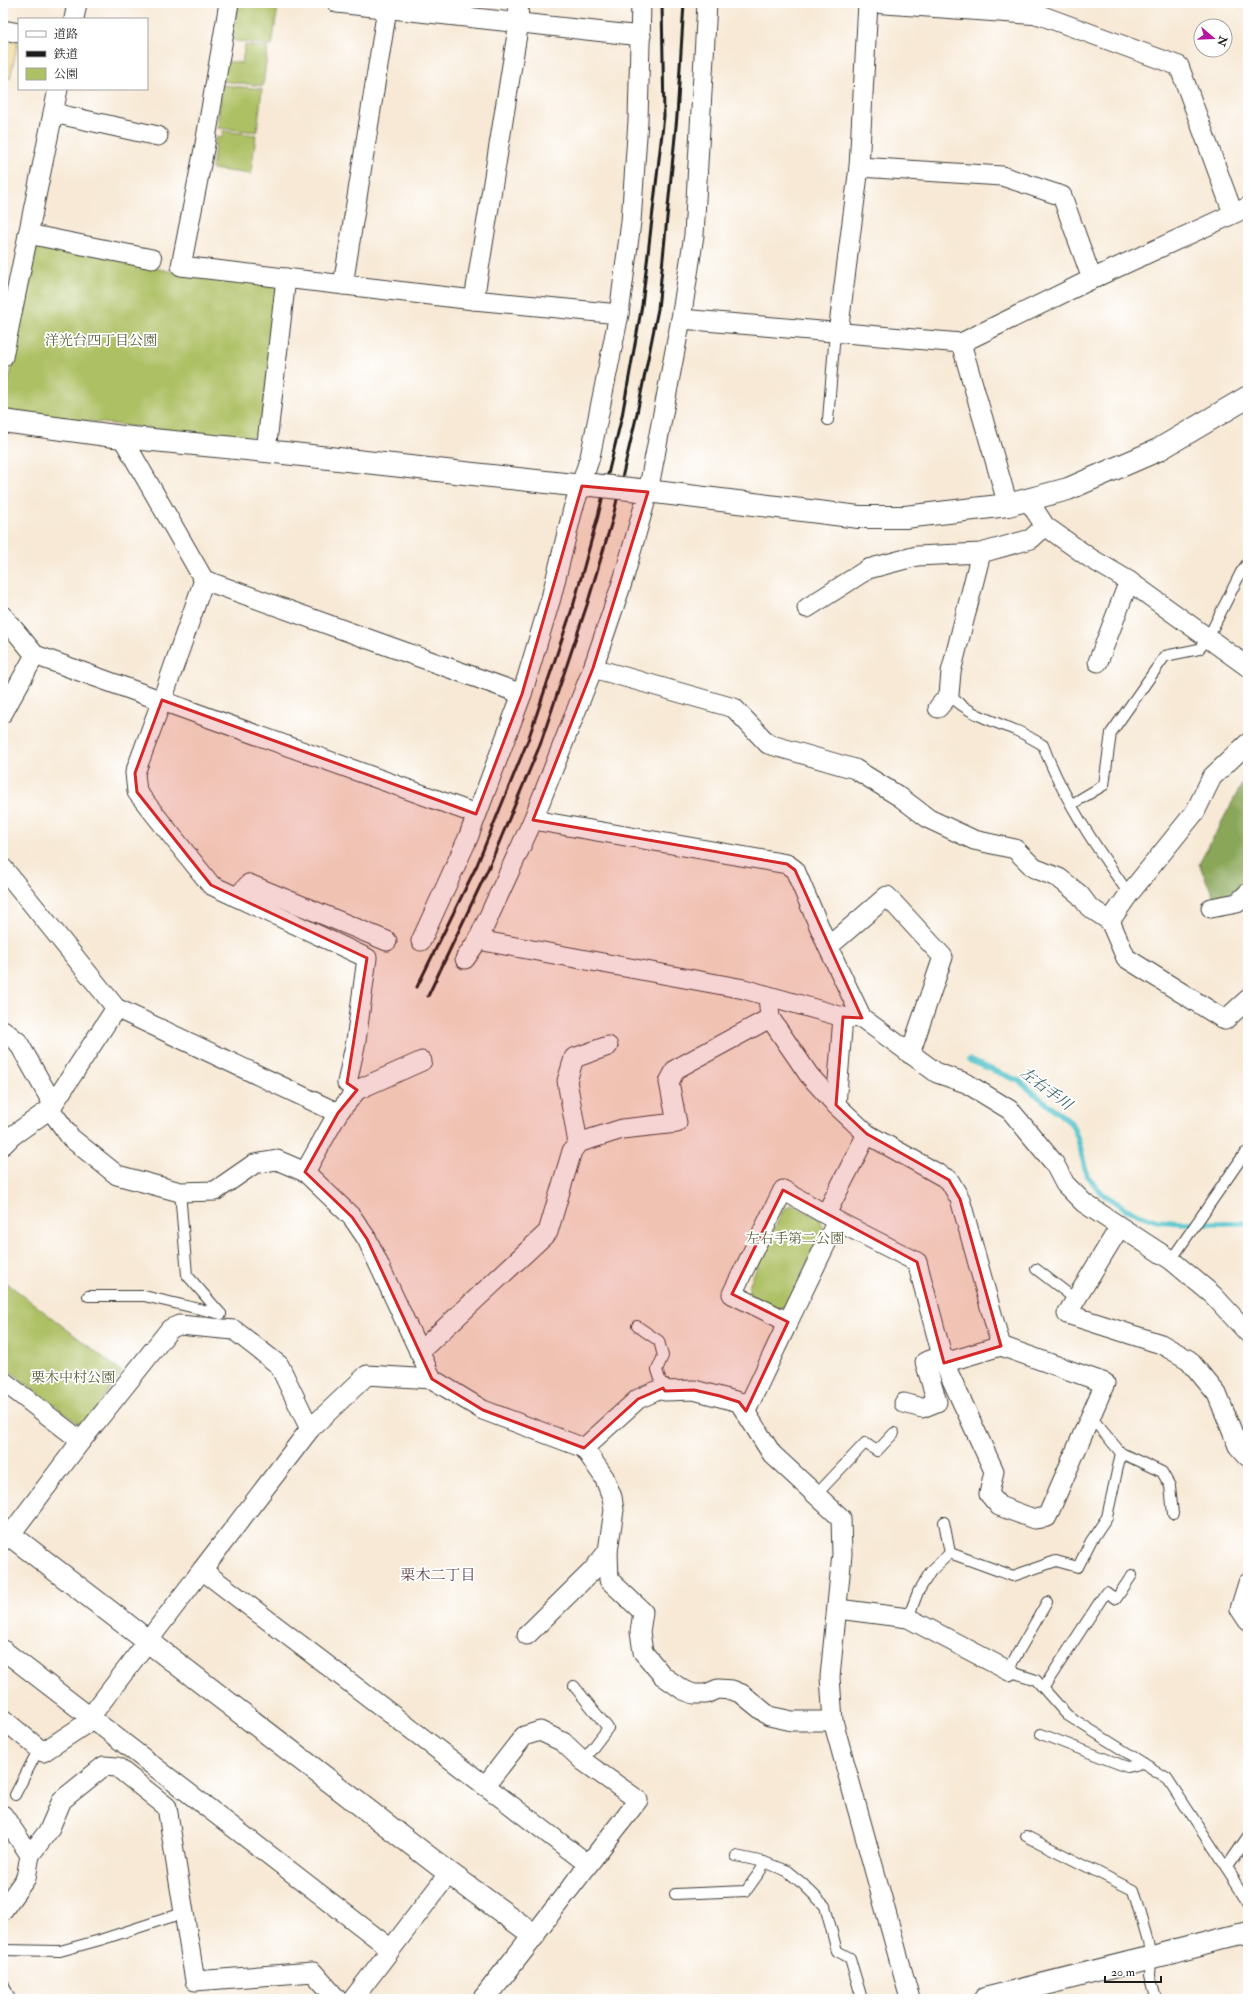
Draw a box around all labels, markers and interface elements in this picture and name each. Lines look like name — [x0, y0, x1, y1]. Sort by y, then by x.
legend — [18, 18, 148, 90]
north arrow — [1193, 18, 1233, 58]
text: 道路 — [54, 27, 78, 42]
text: N — [1214, 33, 1230, 49]
text: 鉄道 — [53, 47, 78, 62]
text: 公園 — [54, 67, 78, 82]
park label: 洋光台四丁目公園 — [45, 332, 157, 349]
water label: 左右手川 — [1016, 1063, 1077, 1116]
park label: 左右手第二公園 — [746, 1230, 844, 1247]
park label: 栗木中村公園 — [31, 1369, 115, 1386]
district label: 栗木二丁目 — [400, 1566, 476, 1585]
scale bar — [1105, 1958, 1161, 1984]
text: 20 m — [1111, 1965, 1136, 1980]

